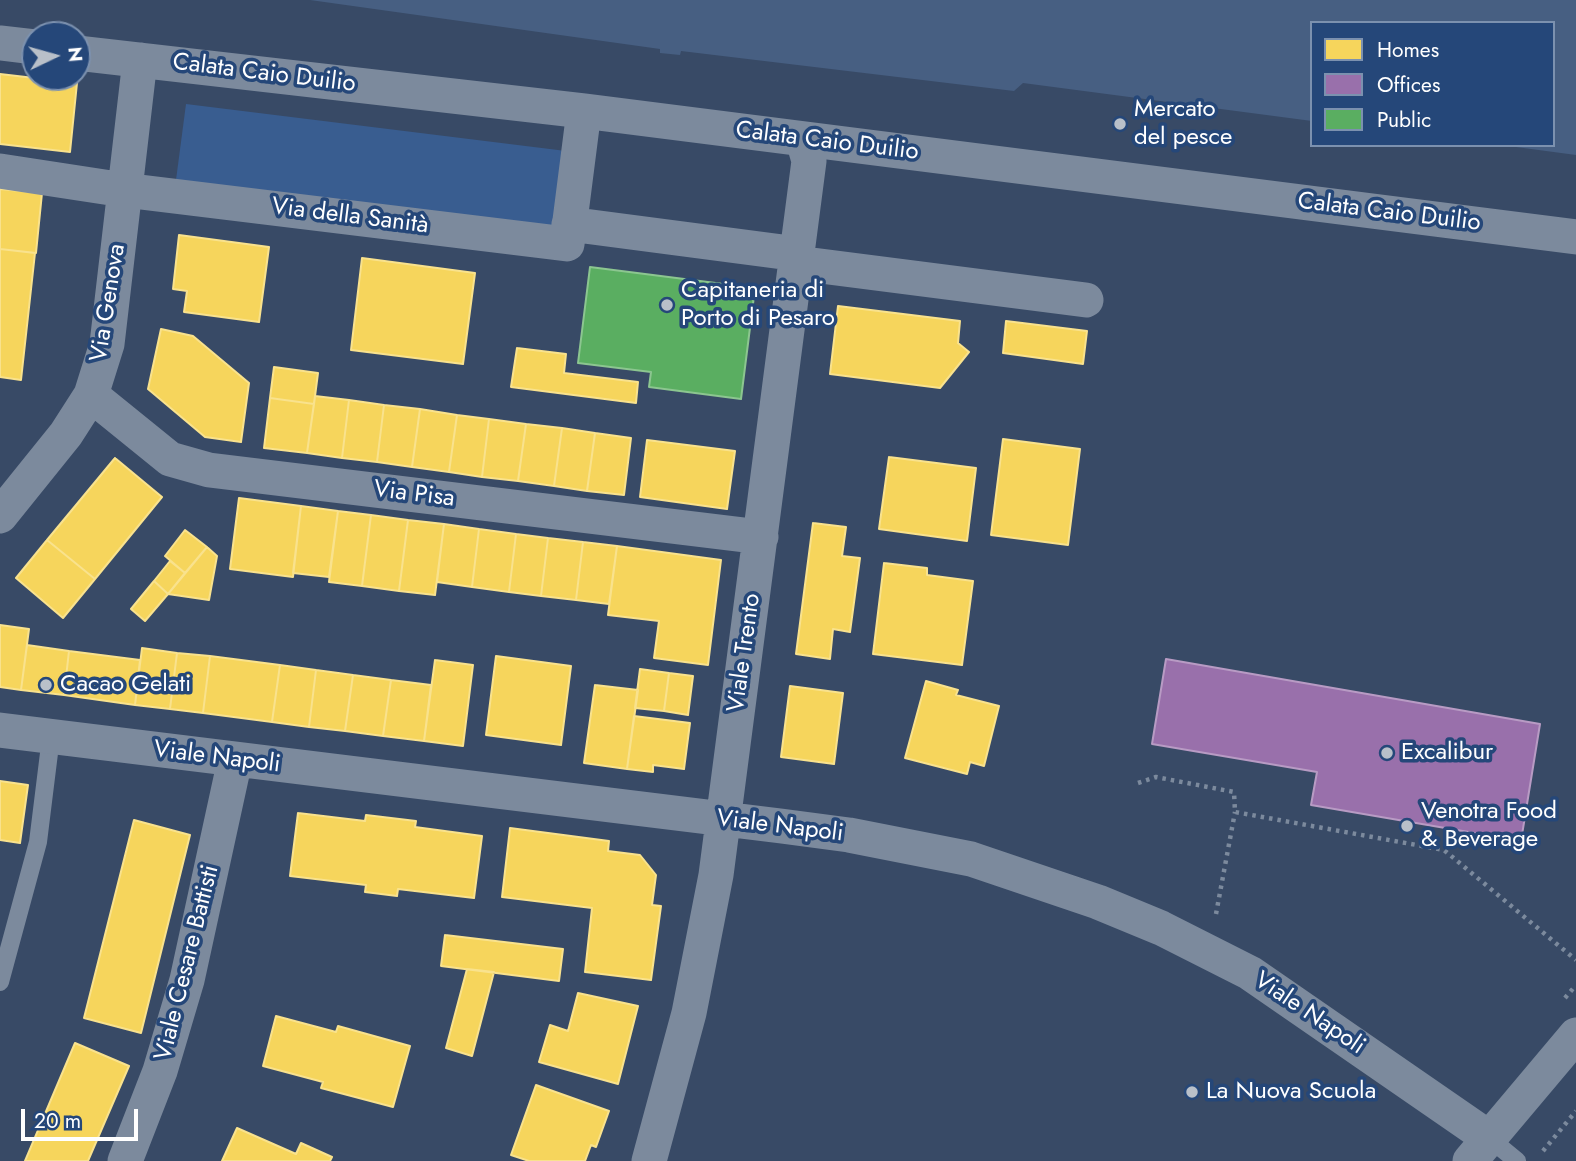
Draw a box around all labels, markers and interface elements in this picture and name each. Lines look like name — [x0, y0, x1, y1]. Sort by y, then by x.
north arrow — [21, 21, 91, 91]
legend — [1310, 21, 1555, 147]
text: Homes — [1377, 35, 1439, 65]
text: N — [61, 46, 90, 63]
street label: Calata Caio Duilio — [171, 48, 357, 100]
text: Offices — [1377, 70, 1440, 100]
place label: Mercato del pesce — [1134, 96, 1232, 152]
text: Public — [1377, 105, 1431, 135]
street label: Calata Caio Duilio — [734, 116, 920, 168]
marker: Mercato del pesce — [1112, 116, 1128, 132]
street label: Calata Caio Duilio — [1296, 187, 1482, 239]
street label: Via della Sanità — [270, 193, 430, 241]
street label: Via Genova — [85, 242, 133, 364]
place label: Capitaneria di Porto di Pesaro — [681, 277, 835, 333]
marker: Capitaneria di Porto di Pesaro — [659, 297, 675, 313]
street label: Via Pisa — [372, 476, 456, 514]
street label: Viale Trento — [722, 592, 768, 714]
place label: Cacao Gelati — [60, 671, 191, 699]
marker: Cacao Gelati — [38, 677, 54, 693]
street label: Viale Napoli — [152, 736, 282, 780]
place label: Excalibur — [1401, 739, 1493, 767]
marker: Excalibur — [1379, 745, 1395, 761]
place label: Venotra Food & Beverage — [1421, 798, 1557, 854]
street label: Viale Napoli — [715, 805, 845, 849]
marker: Venotra Food & Beverage — [1399, 818, 1415, 834]
street label: Viale Cesare Battisti — [150, 862, 226, 1064]
street label: Viale Napoli — [1248, 966, 1370, 1062]
place label: La Nuova Scuola — [1206, 1078, 1376, 1106]
marker: La Nuova Scuola — [1184, 1084, 1200, 1100]
scale bar — [24, 1094, 142, 1138]
text: 20 m — [34, 1106, 81, 1136]

